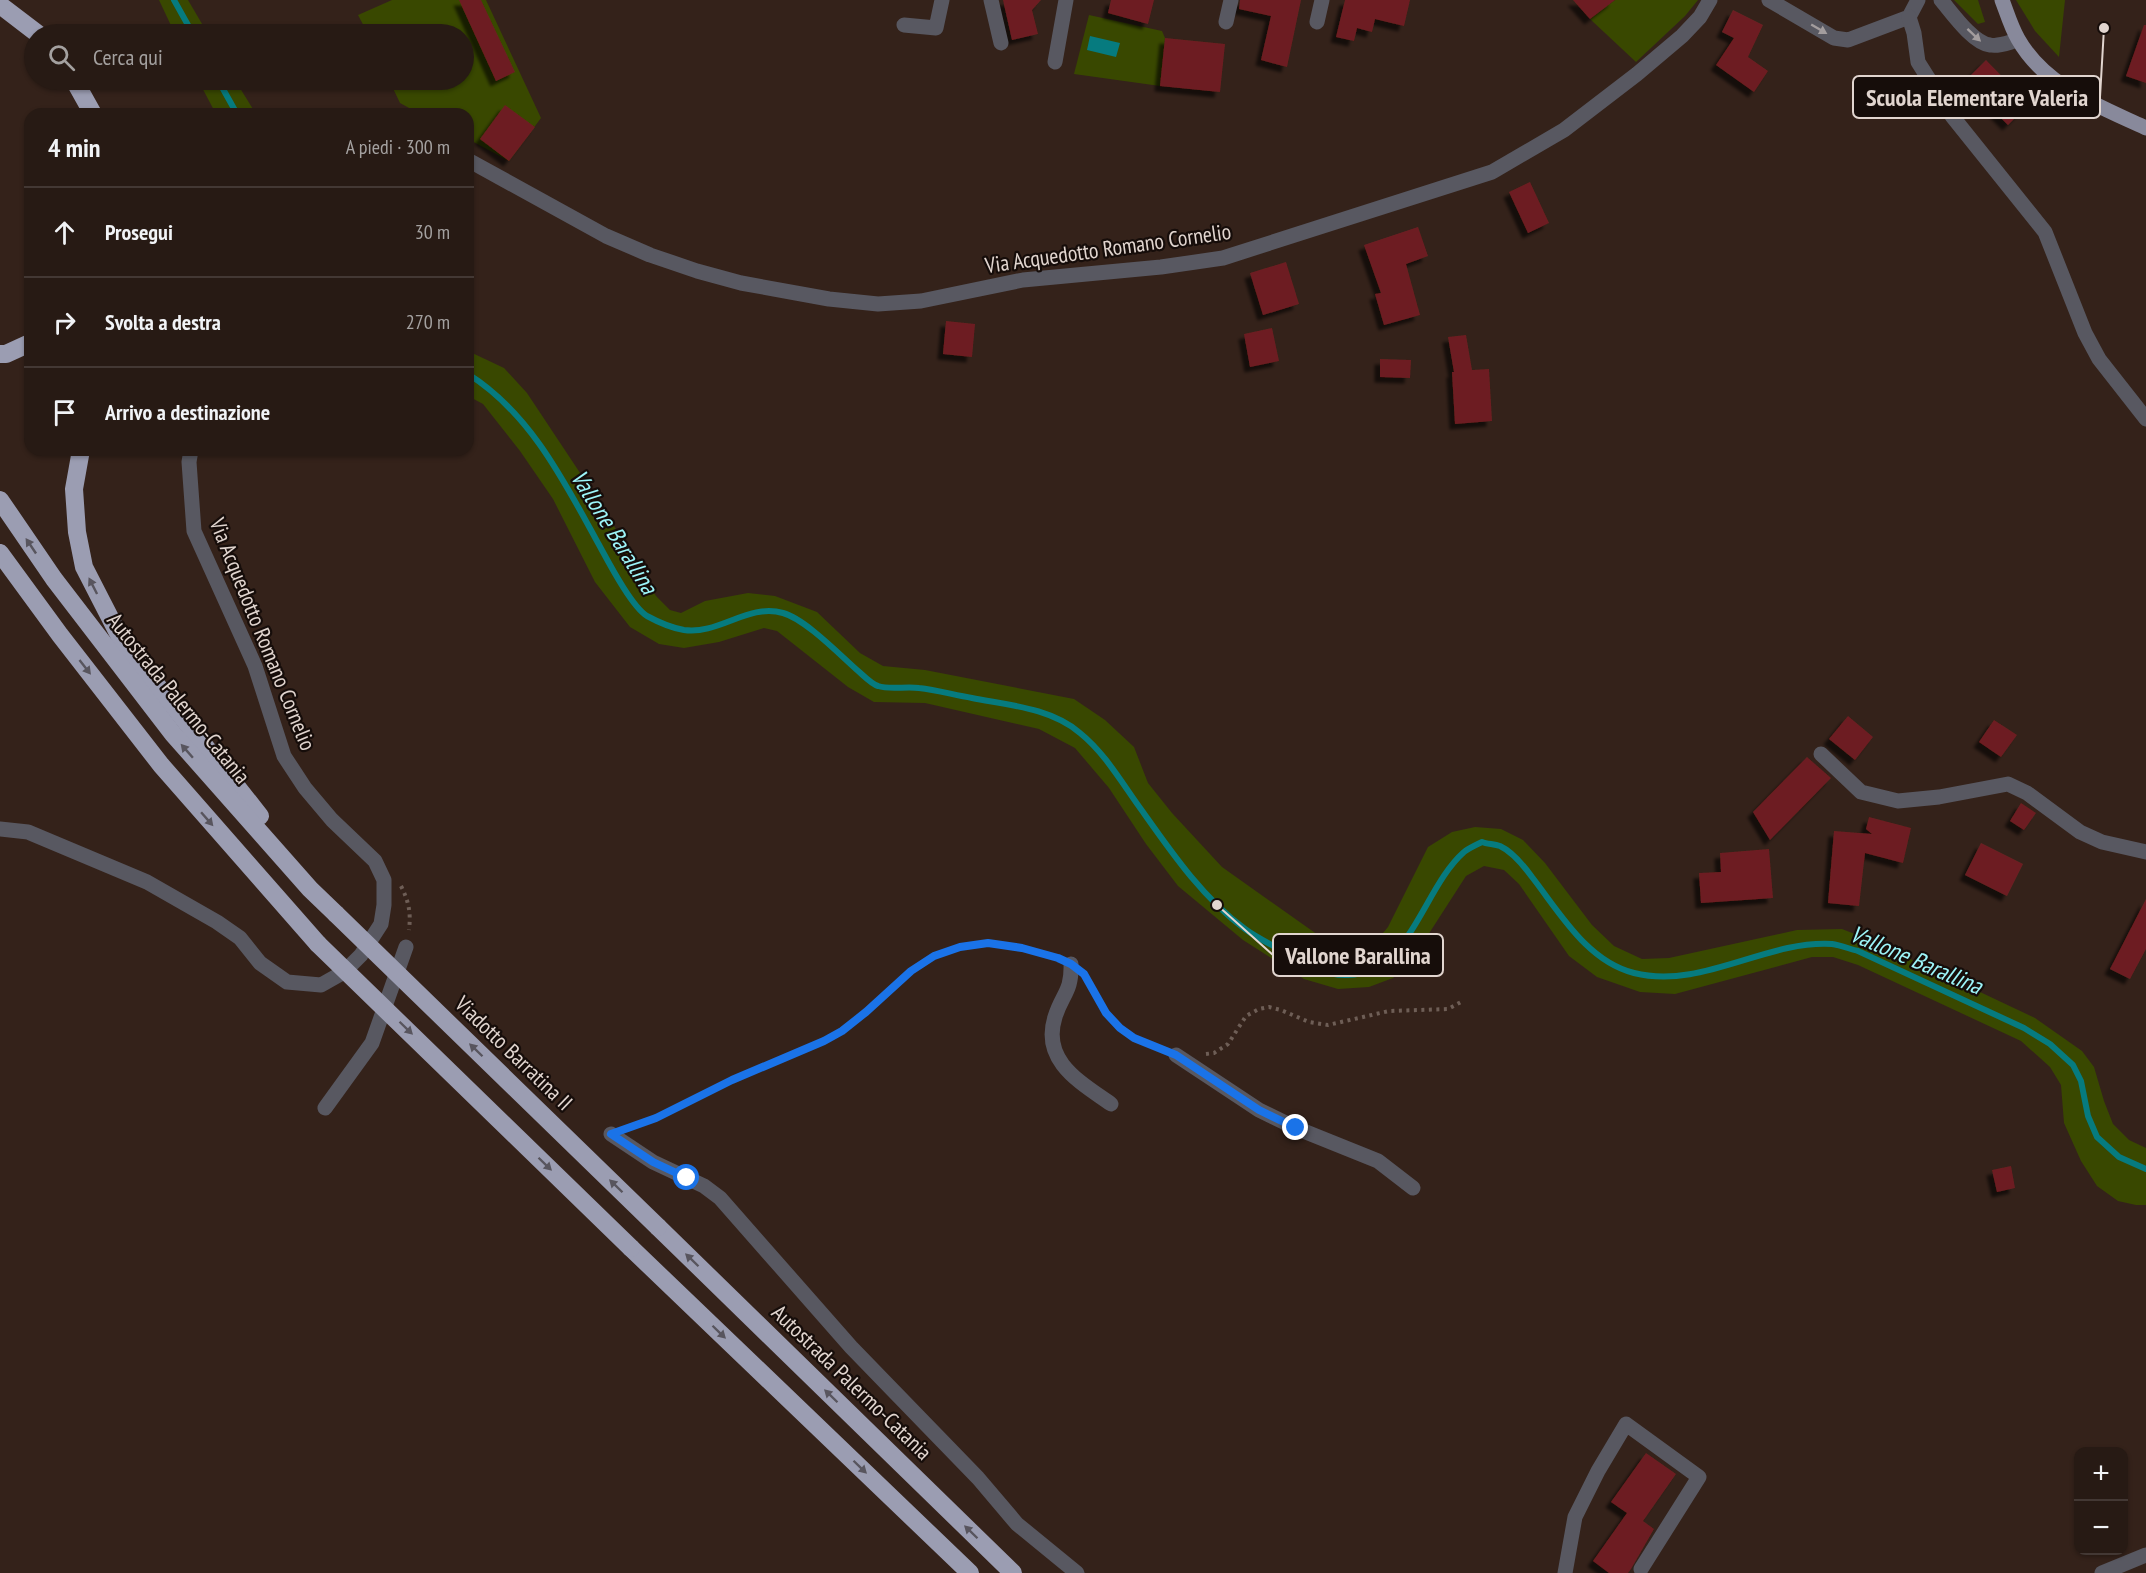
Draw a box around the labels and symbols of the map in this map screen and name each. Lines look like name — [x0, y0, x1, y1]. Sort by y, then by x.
one-way arrow — [1811, 24, 1827, 35]
one-way arrow — [1967, 28, 1981, 42]
callout: Scuola Elementare Valeria — [1853, 76, 2100, 118]
text: Scuola Elementare Valeria — [1866, 82, 2088, 113]
street label: Via Acquedotto Romano Cornelio — [982, 217, 1233, 279]
water label: Vallone Barallina — [564, 464, 666, 601]
street label: Via Acquedotto Romano Cornelio — [203, 513, 322, 754]
one-way arrow — [25, 538, 37, 554]
one-way arrow — [89, 577, 98, 594]
street label: Autostrada Palermo-Catania — [101, 607, 257, 789]
one-way arrow — [78, 659, 91, 675]
one-way arrow — [181, 744, 194, 759]
one-way arrow — [200, 811, 213, 826]
water label: Vallone Barallina — [1846, 918, 1988, 1002]
callout: Vallone Barallina — [1273, 934, 1443, 976]
text: Vallone Barallina — [1284, 940, 1431, 971]
street label: Viadotto Barratina II — [448, 989, 579, 1116]
one-way arrow — [398, 1021, 412, 1035]
one-way arrow — [469, 1043, 483, 1057]
route end — [1282, 1114, 1308, 1140]
one-way arrow — [538, 1157, 552, 1171]
route start — [673, 1164, 699, 1190]
one-way arrow — [609, 1179, 623, 1193]
one-way arrow — [685, 1253, 699, 1267]
street label: Autostrada Palermo-Catania — [766, 1298, 938, 1466]
one-way arrow — [712, 1325, 727, 1339]
one-way arrow — [825, 1389, 839, 1403]
one-way arrow — [853, 1460, 868, 1474]
one-way arrow — [964, 1525, 979, 1539]

